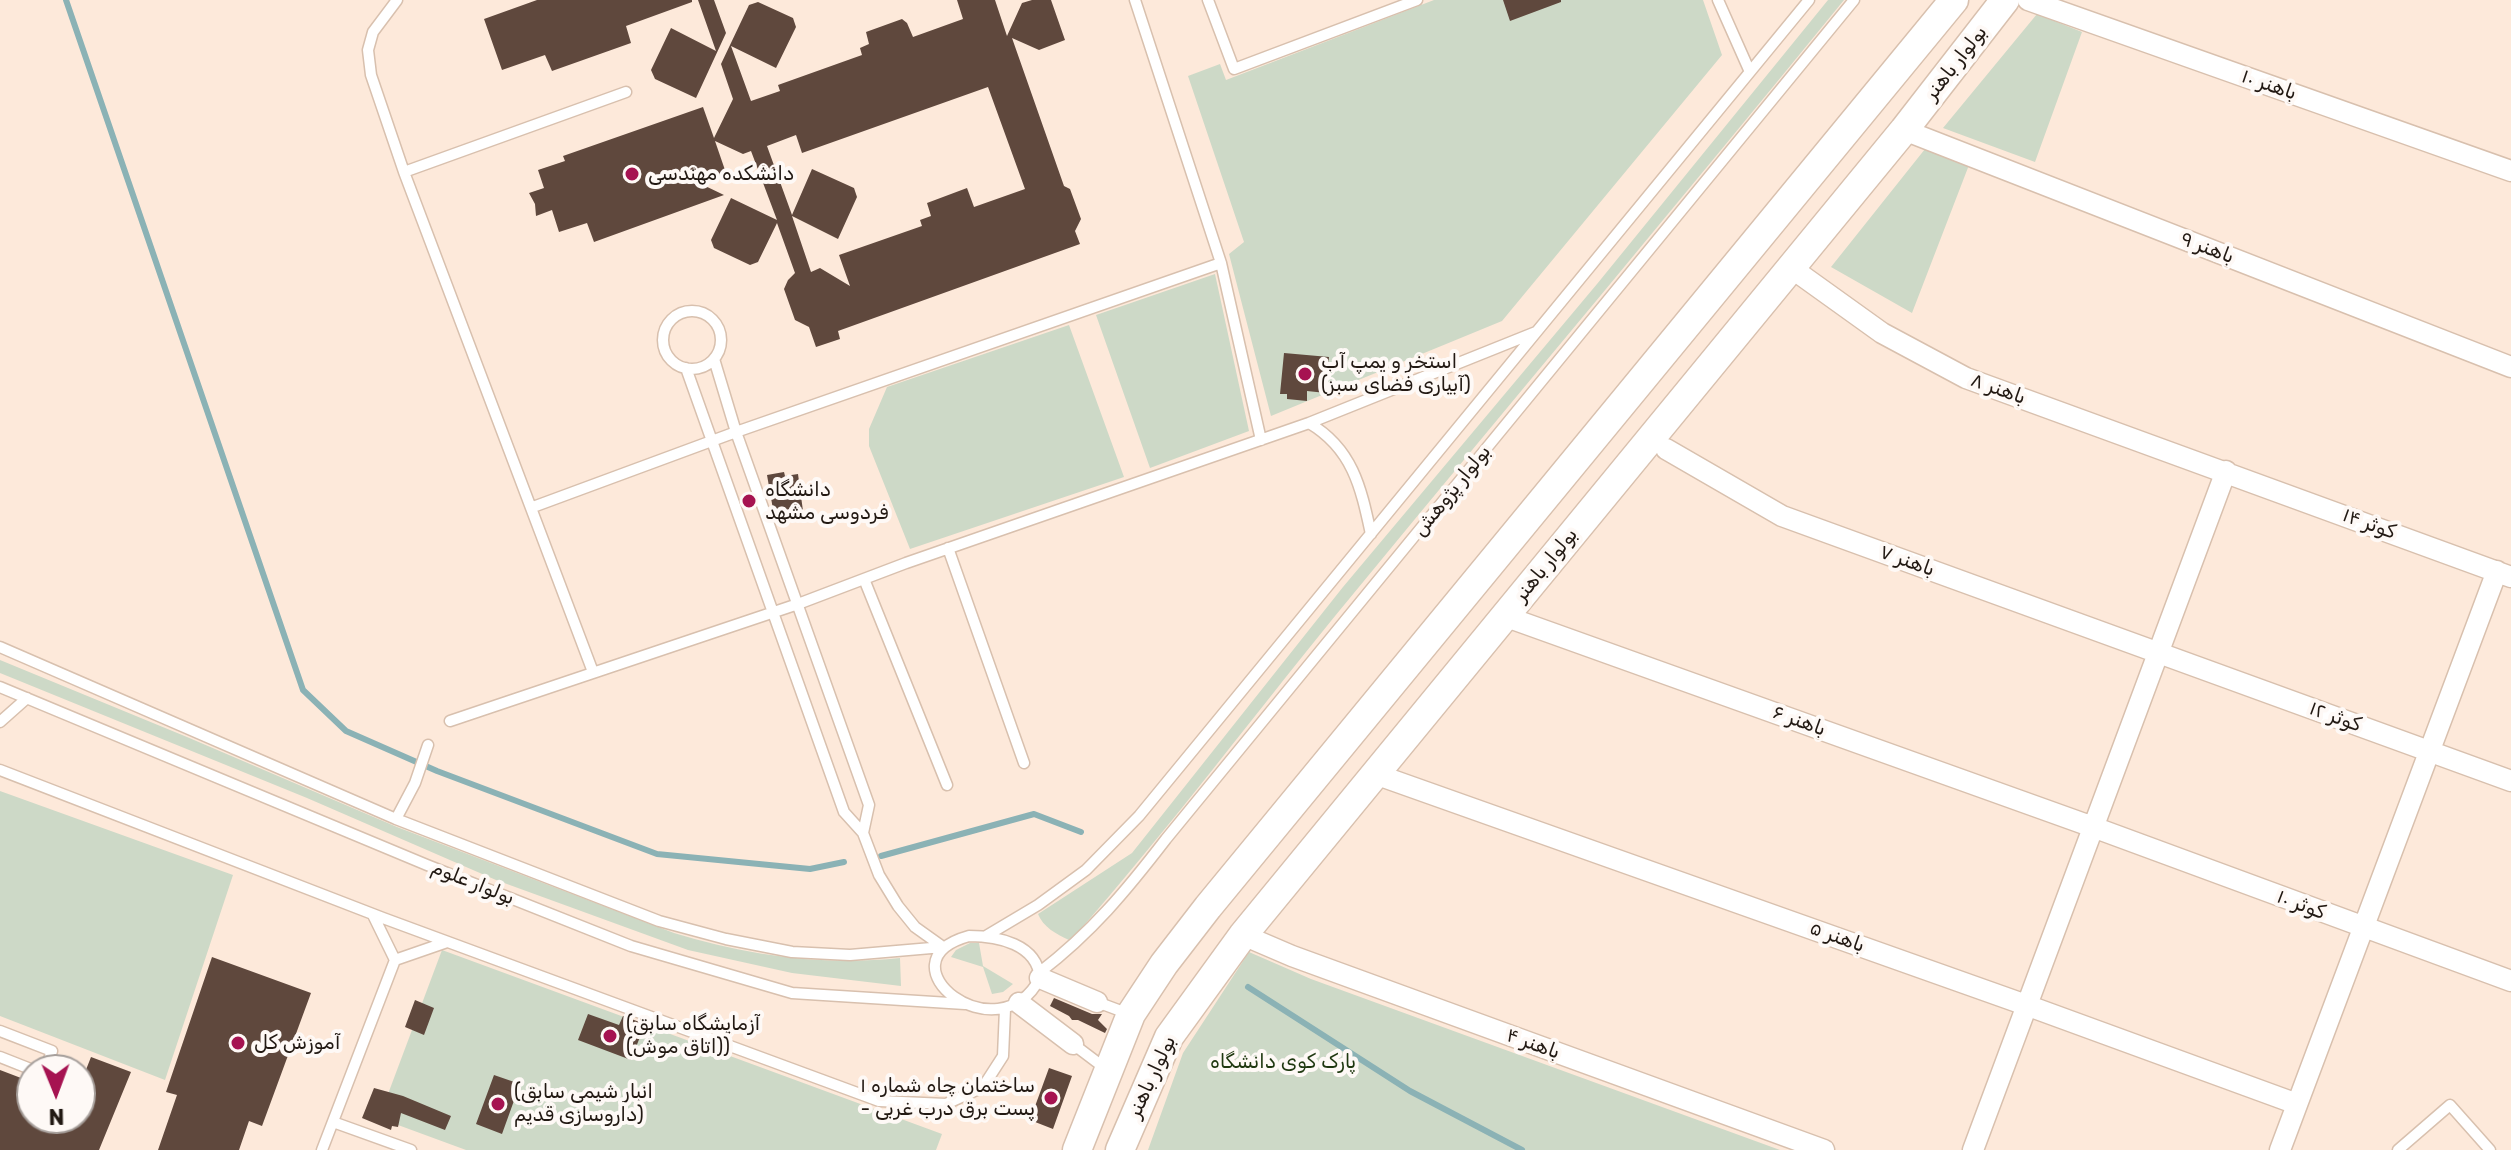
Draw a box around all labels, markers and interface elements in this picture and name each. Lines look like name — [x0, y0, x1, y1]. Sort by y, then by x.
street label: بولوار باهنر — [1920, 21, 1992, 105]
street label: باهنر ۱۰ — [2238, 64, 2300, 106]
place label: دانشکده مهندسی — [648, 162, 794, 186]
marker: دانشکده مهندسی — [623, 165, 641, 183]
street label: باهنر ۹ — [2177, 227, 2237, 269]
place label: استخر و پمپ آب (آبیاری فضای سبز) — [1321, 350, 1471, 397]
marker: استخر و پمپ آب (آبیاری فضای سبز) — [1296, 365, 1314, 383]
street label: باهنر ۸ — [1967, 368, 2029, 410]
street label: بولوار پژوهش — [1408, 440, 1496, 542]
place label: دانشگاه فردوسی مشهد — [765, 478, 888, 525]
marker: دانشگاه فردوسی مشهد — [740, 492, 758, 510]
street label: کوثر ۱۴ — [2339, 503, 2399, 545]
street label: بولوار باهنر — [1509, 523, 1583, 607]
street label: باهنر ۷ — [1876, 540, 1938, 582]
street label: کوثر ۱۲ — [2306, 697, 2364, 737]
street label: باهنر ۶ — [1769, 700, 1829, 742]
street label: بولوار علوم — [428, 856, 518, 910]
street label: کوثر ۱۰ — [2273, 885, 2329, 925]
street label: باهنر ۵ — [1806, 916, 1868, 958]
place label: (آزمایشگاه سابق (اتاق موش)) — [626, 1012, 760, 1059]
street label: باهنر ۴ — [1503, 1023, 1563, 1065]
marker: (آزمایشگاه سابق (اتاق موش)) — [601, 1027, 619, 1045]
place label: آموزش کل — [254, 1031, 340, 1055]
street label: بولوار باهنر — [1123, 1032, 1181, 1122]
marker: آموزش کل — [229, 1034, 247, 1052]
park label: پارک کوی دانشگاه — [1210, 1050, 1356, 1074]
north arrow — [16, 1054, 96, 1134]
place label: ساختمان چاه شماره ۱ - پست برق درب غربی — [860, 1074, 1035, 1121]
place label: (انبار شیمی سابق داروسازی قدیم) — [514, 1080, 653, 1127]
marker: ساختمان چاه شماره ۱ - پست برق درب غربی — [1042, 1089, 1060, 1107]
marker: (انبار شیمی سابق داروسازی قدیم) — [489, 1095, 507, 1113]
text: N — [48, 1103, 65, 1130]

